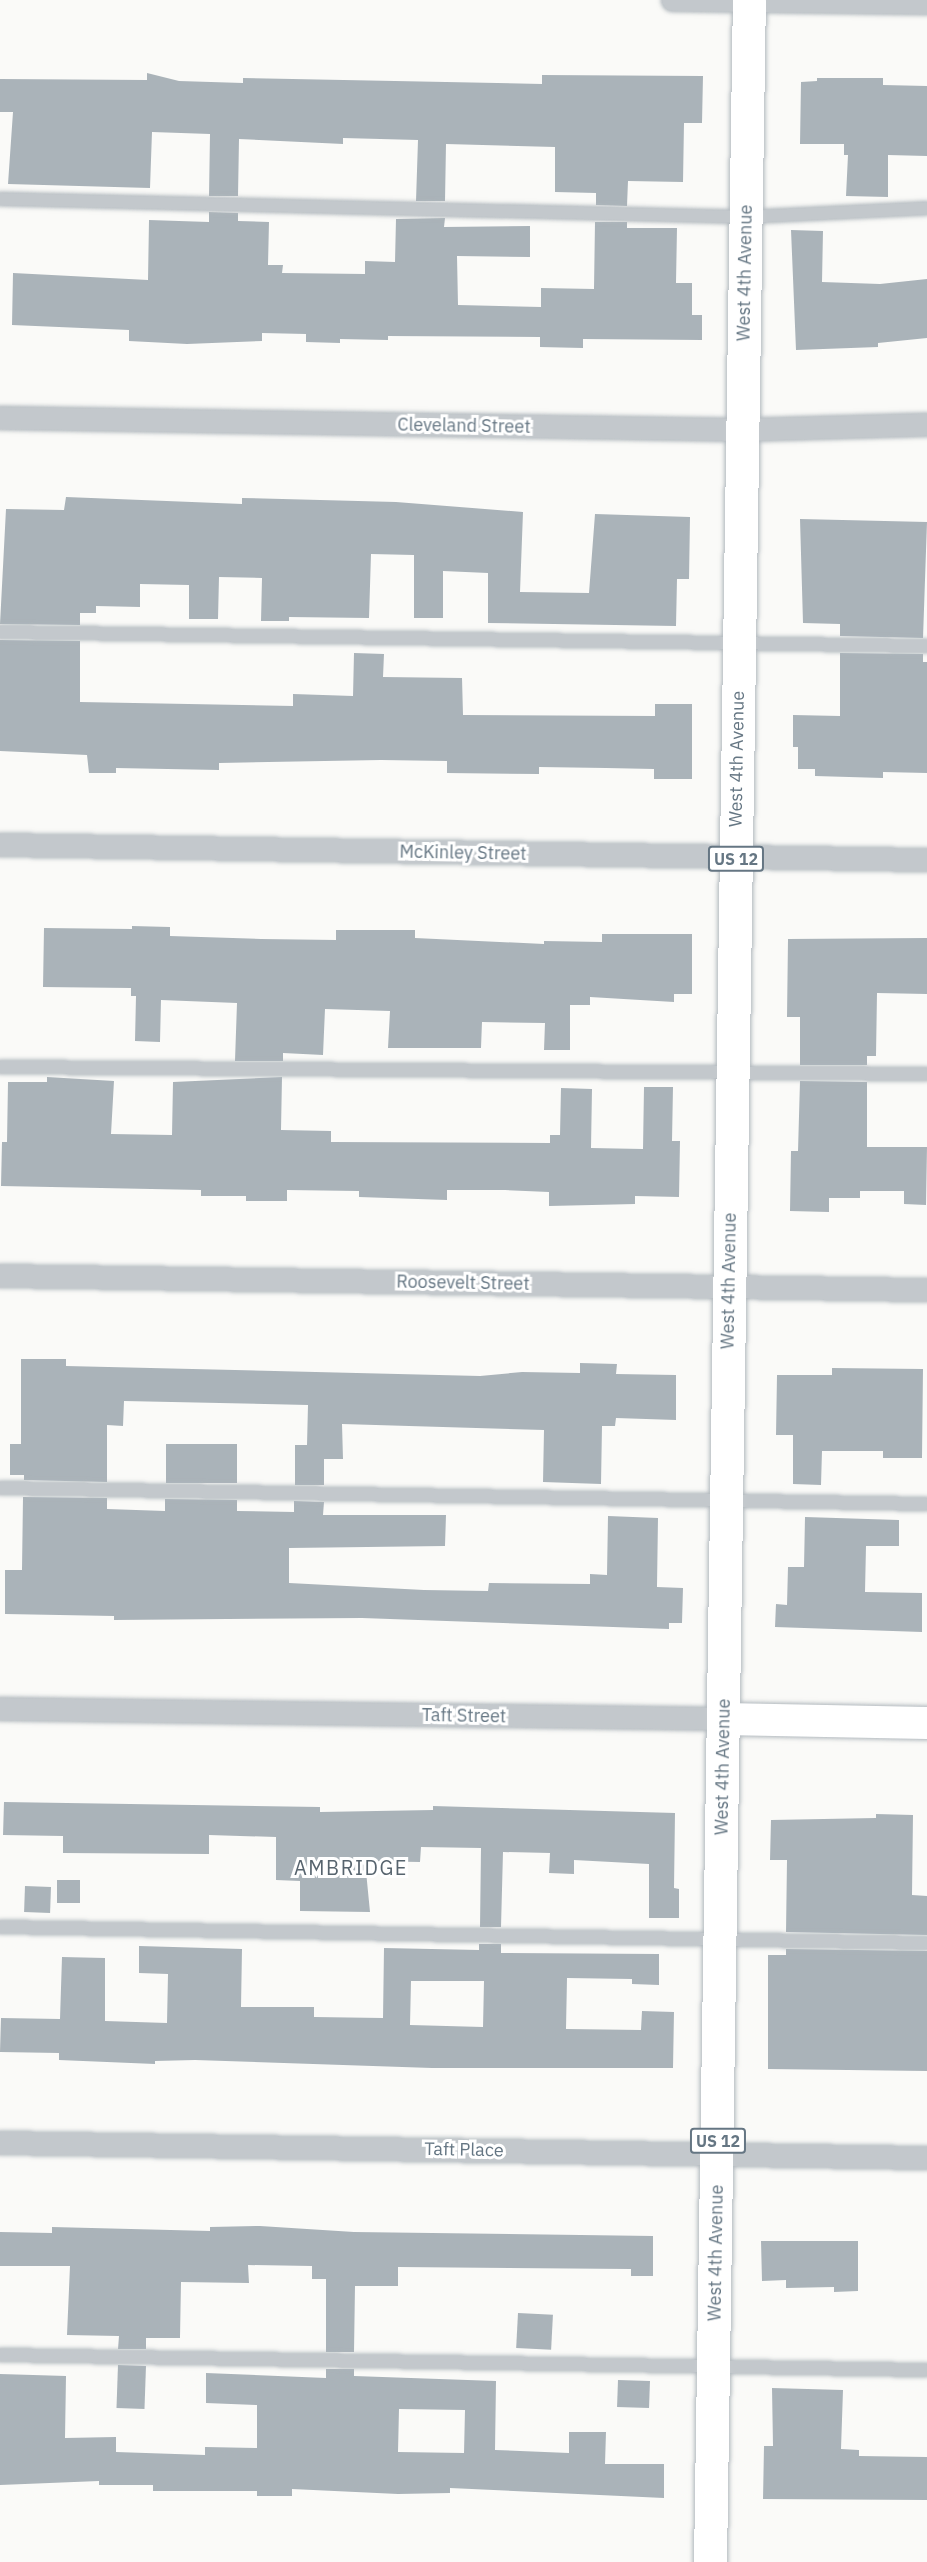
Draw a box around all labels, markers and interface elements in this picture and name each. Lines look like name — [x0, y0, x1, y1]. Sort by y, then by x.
street label: West 4th Avenue — [733, 205, 757, 341]
street label: Cleveland Street — [397, 414, 531, 438]
street label: West 4th Avenue — [725, 691, 749, 827]
street label: McKinley Street — [399, 841, 527, 865]
road number: US 12 — [708, 846, 764, 872]
street label: West 4th Avenue — [717, 1213, 741, 1349]
street label: Roosevelt Street — [396, 1271, 530, 1295]
street label: West 4th Avenue — [711, 1699, 735, 1835]
street label: Taft Street — [422, 1704, 506, 1728]
district label: AMBRIDGE — [294, 1855, 408, 1879]
road number: US 12 — [690, 2128, 746, 2154]
street label: Taft Place — [424, 2139, 504, 2161]
street label: West 4th Avenue — [704, 2185, 728, 2321]

